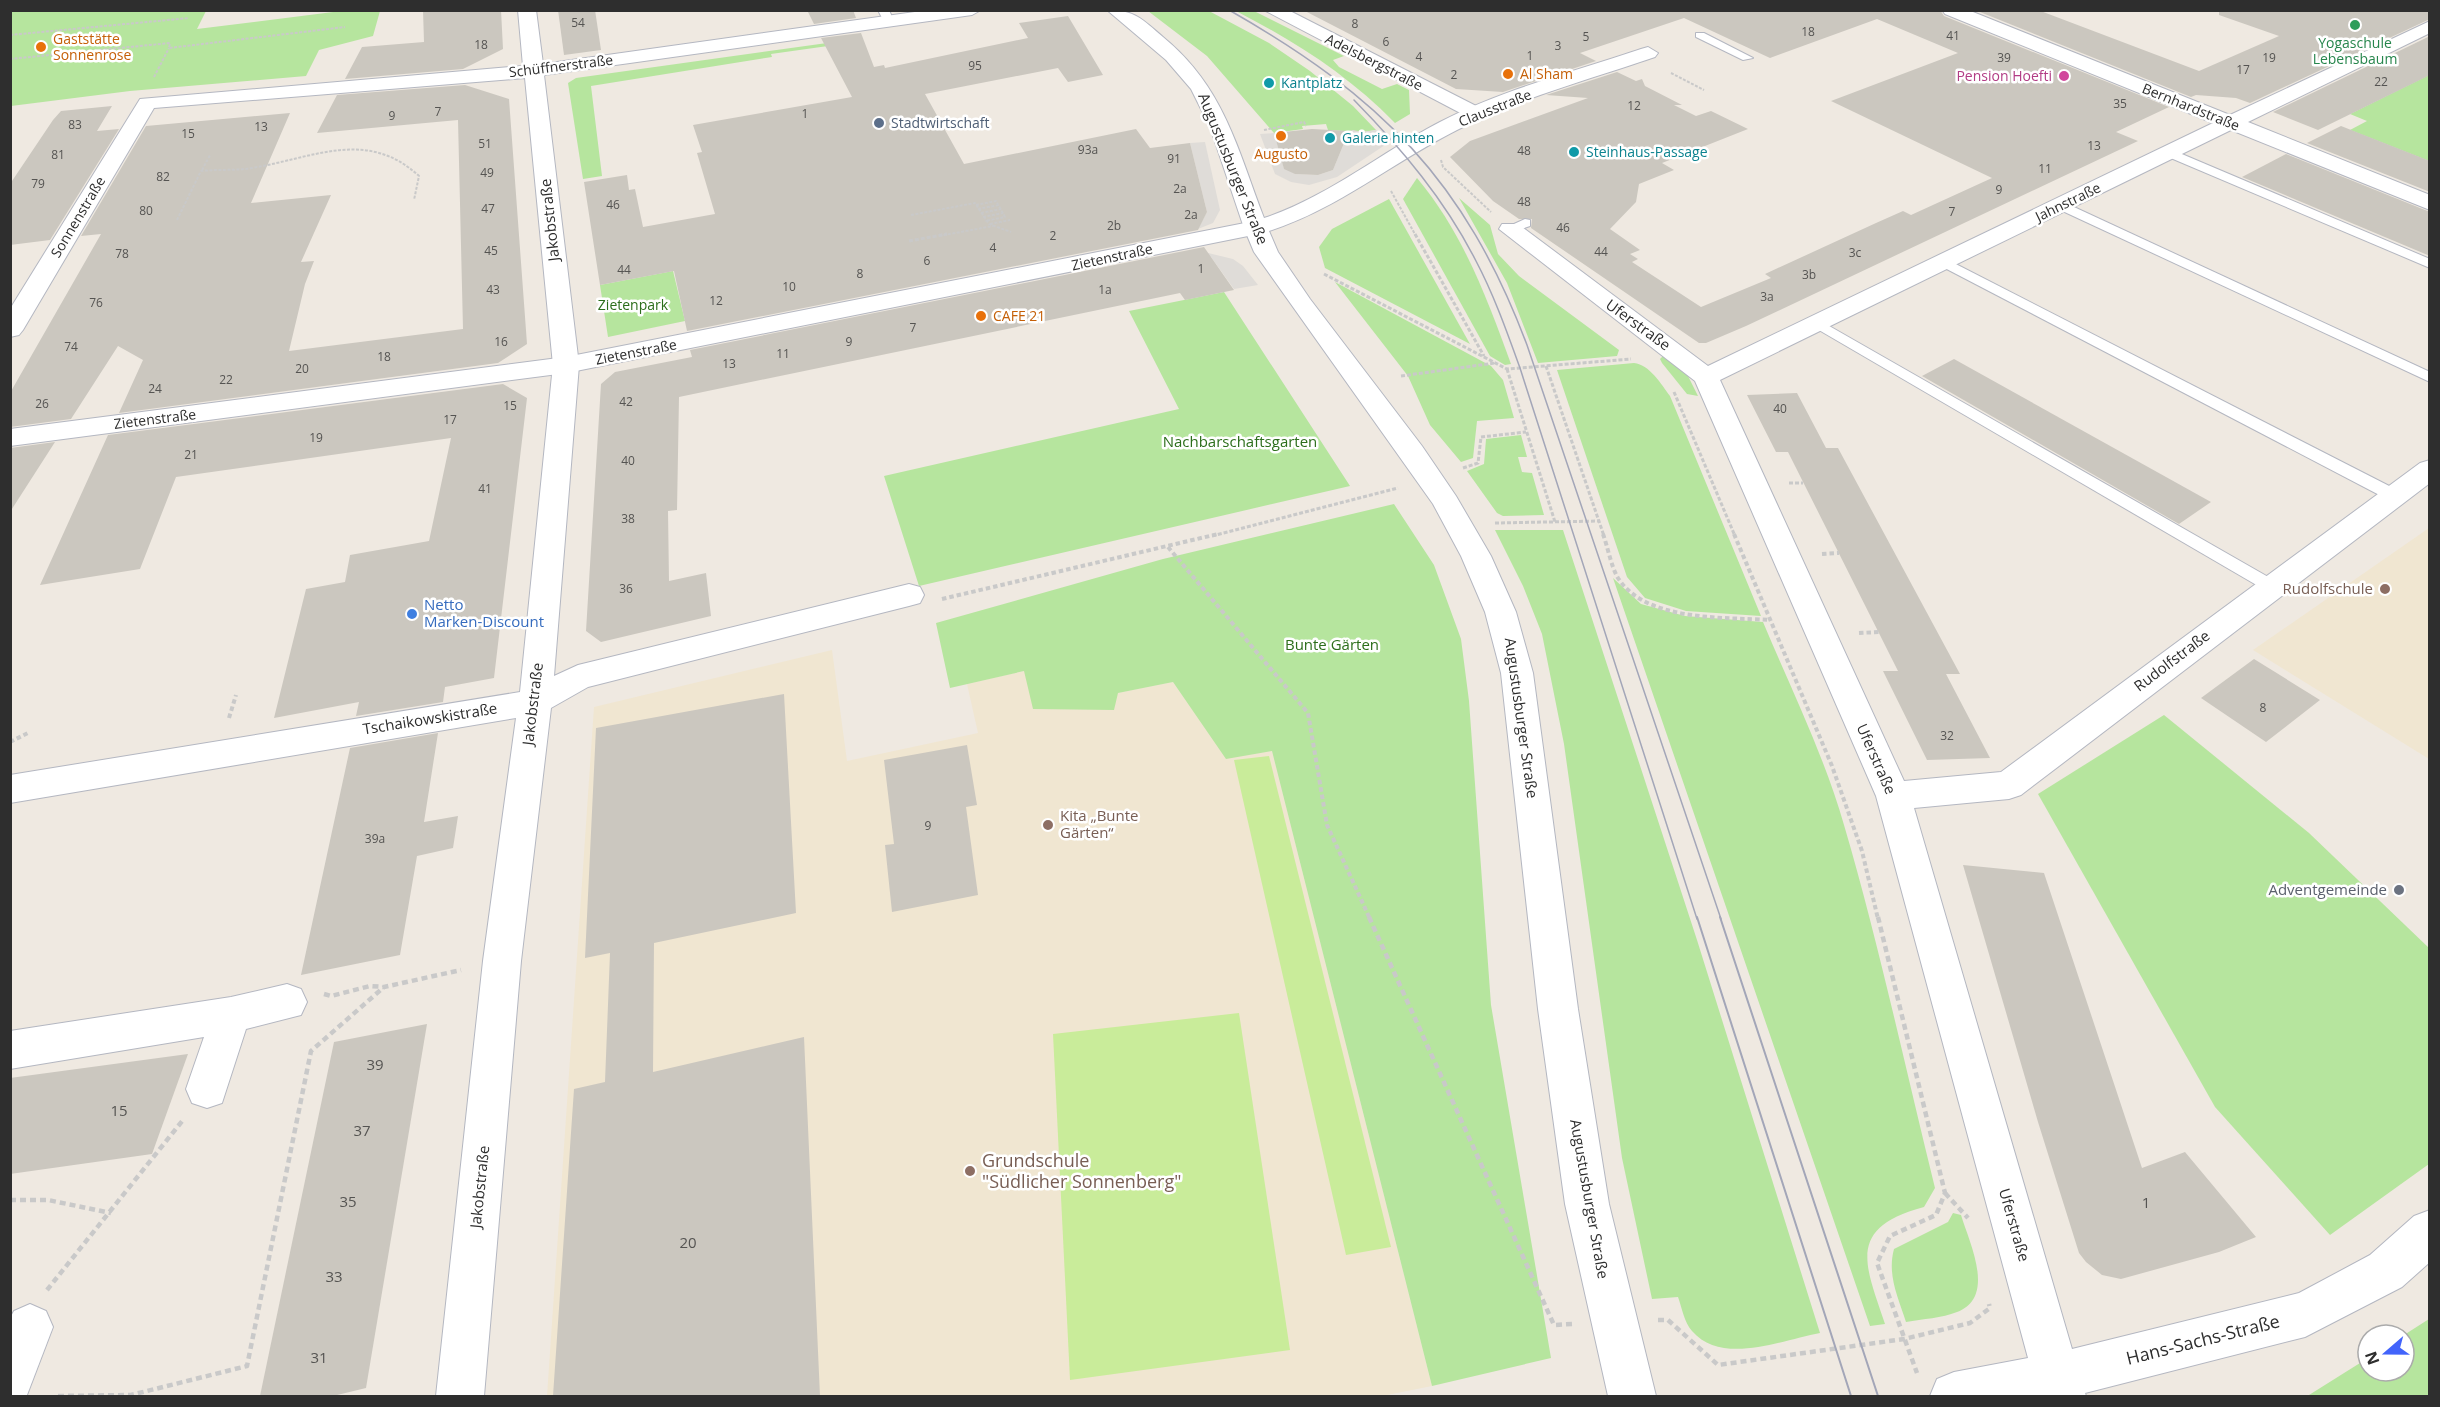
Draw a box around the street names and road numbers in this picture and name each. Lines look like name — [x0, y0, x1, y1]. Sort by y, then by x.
street label: Adelsbergstraße — [1322, 29, 1426, 94]
street label: Schüffnerstraße — [508, 50, 614, 81]
street label: Bernhardstraße — [2140, 78, 2243, 135]
street label: Clausstraße — [1455, 84, 1534, 131]
street label: Augustusburger Straße — [1194, 90, 1274, 247]
street label: Sonnenstraße — [46, 173, 109, 261]
street label: Jakobstraße — [535, 178, 564, 264]
street label: Jahnstraße — [2030, 178, 2104, 226]
street label: Zietenstraße — [1070, 239, 1154, 274]
street label: Uferstraße — [1602, 294, 1675, 354]
street label: Zietenstraße — [594, 334, 678, 369]
street label: Zietenstraße — [113, 404, 197, 433]
street label: Rudolfstraße — [2129, 625, 2213, 695]
street label: Augustusburger Straße — [1501, 636, 1543, 799]
street label: Jakobstraße — [517, 661, 547, 748]
street label: Tschaikowskistraße — [361, 697, 499, 739]
street label: Uferstraße — [1852, 720, 1901, 797]
street label: Augustusburger Straße — [1566, 1117, 1614, 1280]
street label: Jakobstraße — [465, 1144, 493, 1231]
street label: Uferstraße — [1995, 1186, 2035, 1264]
street label: Hans-Sachs-Straße — [2123, 1308, 2282, 1370]

